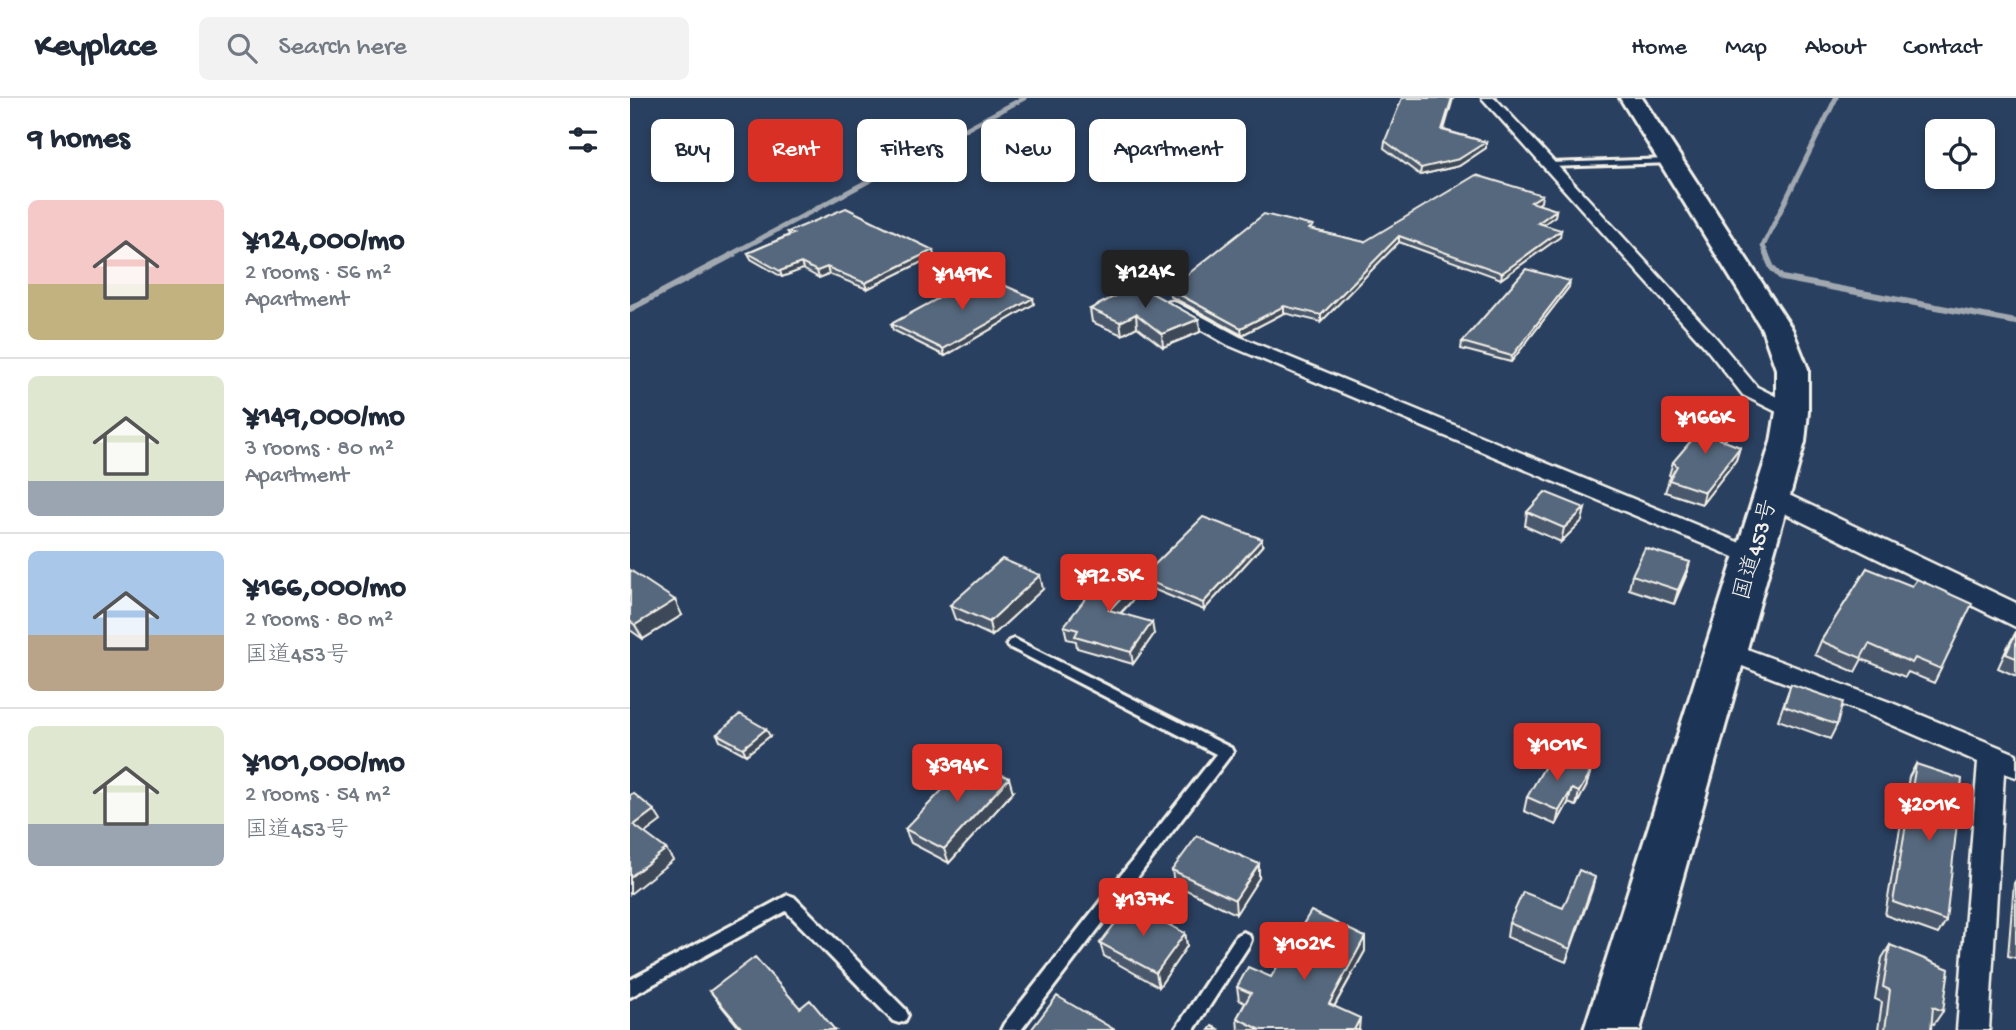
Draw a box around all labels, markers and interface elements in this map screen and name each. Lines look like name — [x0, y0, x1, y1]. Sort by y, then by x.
search box — [199, 17, 689, 80]
text: Keyplace — [35, 29, 157, 67]
icon: search — [223, 29, 261, 67]
text: Search here — [279, 33, 407, 64]
text: Home — [1631, 34, 1687, 63]
text: Map — [1725, 34, 1767, 63]
text: About — [1805, 34, 1865, 63]
text: Contact — [1903, 34, 1981, 63]
chip: Buy — [651, 119, 734, 182]
chip: Rent — [748, 119, 843, 182]
chip: Filters — [857, 119, 967, 182]
chip: New — [981, 119, 1075, 182]
chip: Apartment — [1089, 119, 1246, 182]
map controls — [1925, 119, 1995, 189]
button: locate — [1925, 119, 1995, 189]
icon: filters — [564, 121, 602, 159]
text: 9 homes — [28, 123, 130, 158]
text: ¥124,000/mo — [245, 225, 405, 260]
icon: home — [84, 228, 168, 312]
pin: ¥124K — [1096, 250, 1194, 310]
pin: ¥149K — [913, 252, 1011, 312]
text: ¥124K — [1118, 259, 1172, 286]
text: 2 rooms · 56 m² — [245, 260, 391, 287]
text: ¥149K — [934, 261, 990, 288]
text: Apartment — [245, 287, 349, 314]
pin: ¥166K — [1656, 396, 1754, 456]
text: ¥149,000/mo — [245, 401, 405, 436]
icon: home — [84, 404, 168, 488]
text: ¥166K — [1677, 405, 1733, 432]
text: 3 rooms · 80 m² — [245, 436, 394, 463]
text: Apartment — [245, 463, 349, 490]
street label: 国道453号 — [1729, 496, 1784, 604]
pin: ¥92.5K — [1052, 554, 1166, 614]
text: ¥92.5K — [1076, 563, 1142, 590]
text: ¥166,000/mo — [245, 572, 406, 607]
icon: home — [84, 579, 168, 663]
text: 2 rooms · 80 m² — [245, 607, 393, 634]
text: 国道453号 — [245, 643, 349, 670]
pin: ¥101K — [1508, 724, 1606, 783]
text: ¥101K — [1530, 732, 1584, 759]
pin: ¥394K — [908, 744, 1006, 804]
text: ¥101,000/mo — [245, 747, 405, 782]
text: ¥394K — [928, 753, 986, 780]
icon: home — [84, 754, 168, 838]
text: 2 rooms · 54 m² — [245, 782, 391, 809]
pin: ¥201K — [1880, 784, 1978, 843]
text: ¥201K — [1901, 792, 1957, 819]
text: 国道453号 — [245, 818, 349, 845]
pin: ¥137K — [1094, 878, 1192, 938]
text: ¥137K — [1115, 887, 1171, 914]
pin: ¥102K — [1255, 922, 1353, 982]
text: ¥102K — [1276, 931, 1332, 958]

